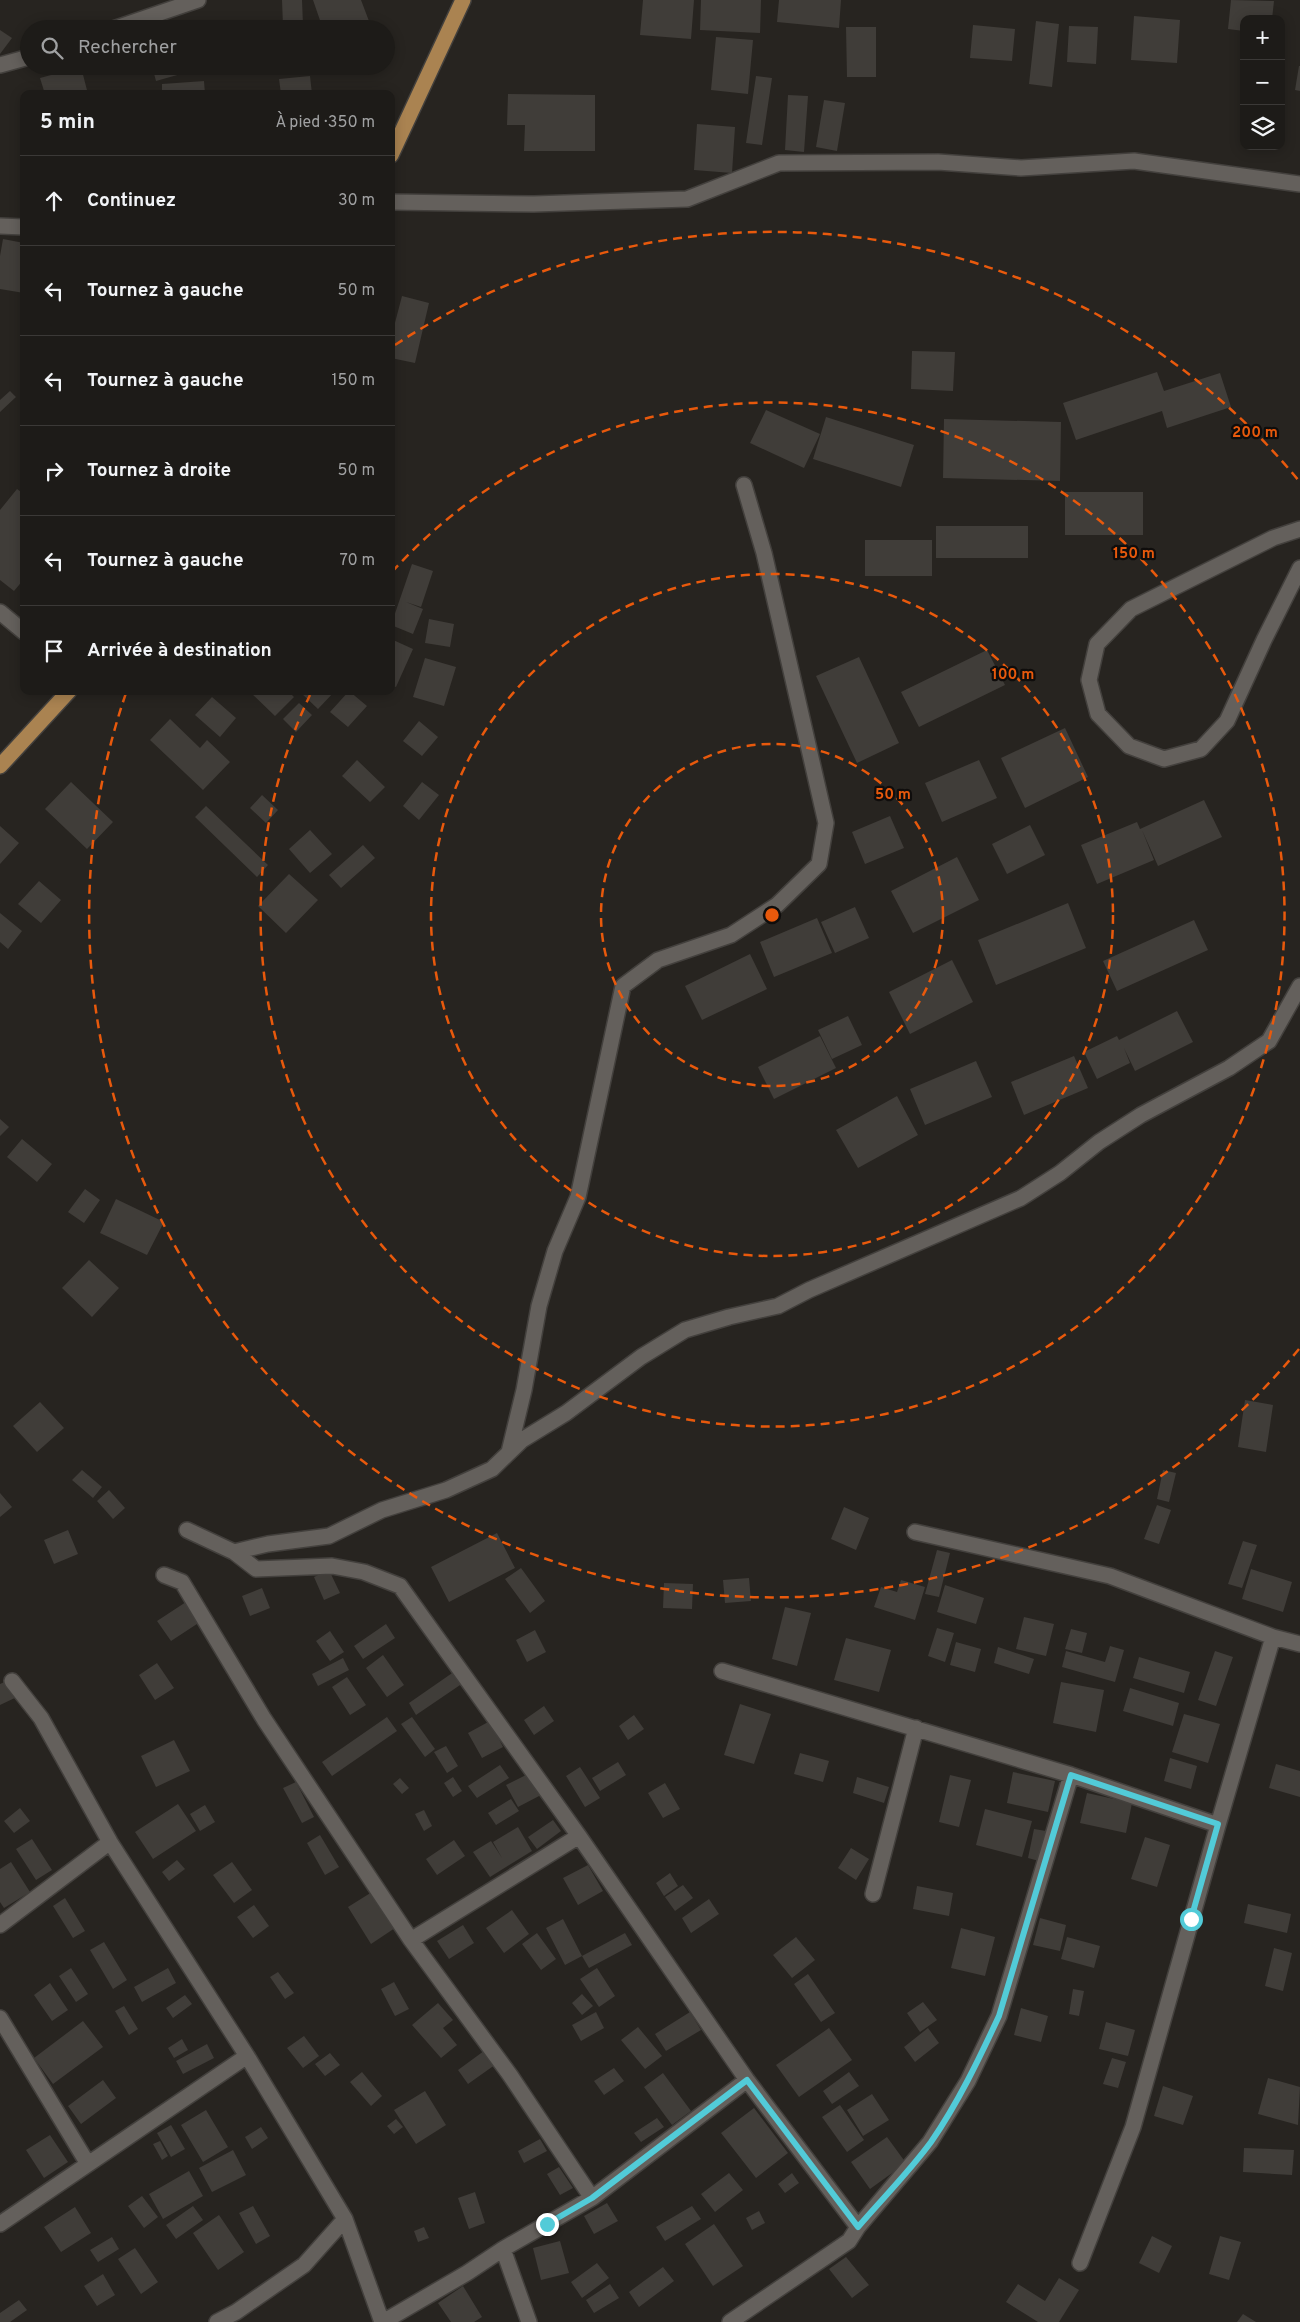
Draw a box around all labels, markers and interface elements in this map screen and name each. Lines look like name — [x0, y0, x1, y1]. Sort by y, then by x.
map controls — [1240, 15, 1285, 150]
button: + — [1240, 15, 1285, 60]
search box — [20, 20, 395, 75]
icon: search — [38, 34, 66, 62]
text: Rechercher — [78, 36, 177, 60]
button: − — [1240, 60, 1285, 105]
button: layers — [1240, 105, 1285, 150]
text: 5 min — [40, 109, 95, 136]
text: À pied · 350 m — [275, 113, 375, 133]
icon: ahead — [40, 187, 68, 215]
text: Continuez — [87, 189, 176, 213]
text: 30 m — [338, 191, 375, 211]
icon: left — [40, 277, 68, 305]
text: Tournez à gauche — [87, 279, 244, 303]
text: 50 m — [338, 281, 375, 301]
icon: left — [40, 367, 68, 395]
text: Tournez à gauche — [87, 369, 244, 393]
text: 150 m — [332, 371, 375, 391]
text: 200 m — [1232, 424, 1278, 443]
icon: right — [40, 457, 68, 485]
text: Tournez à droite — [87, 459, 231, 483]
text: 50 m — [338, 461, 375, 481]
text: 150 m — [1113, 545, 1155, 564]
icon: left — [40, 547, 68, 575]
text: Tournez à gauche — [87, 549, 244, 573]
text: 70 m — [340, 551, 375, 571]
icon: arrive — [40, 637, 68, 665]
text: Arrivée à destination — [87, 639, 272, 663]
text: 100 m — [992, 666, 1034, 685]
text: 50 m — [875, 786, 911, 805]
centre of rings — [763, 906, 781, 924]
route start — [1180, 1908, 1203, 1931]
route end — [536, 2213, 559, 2236]

